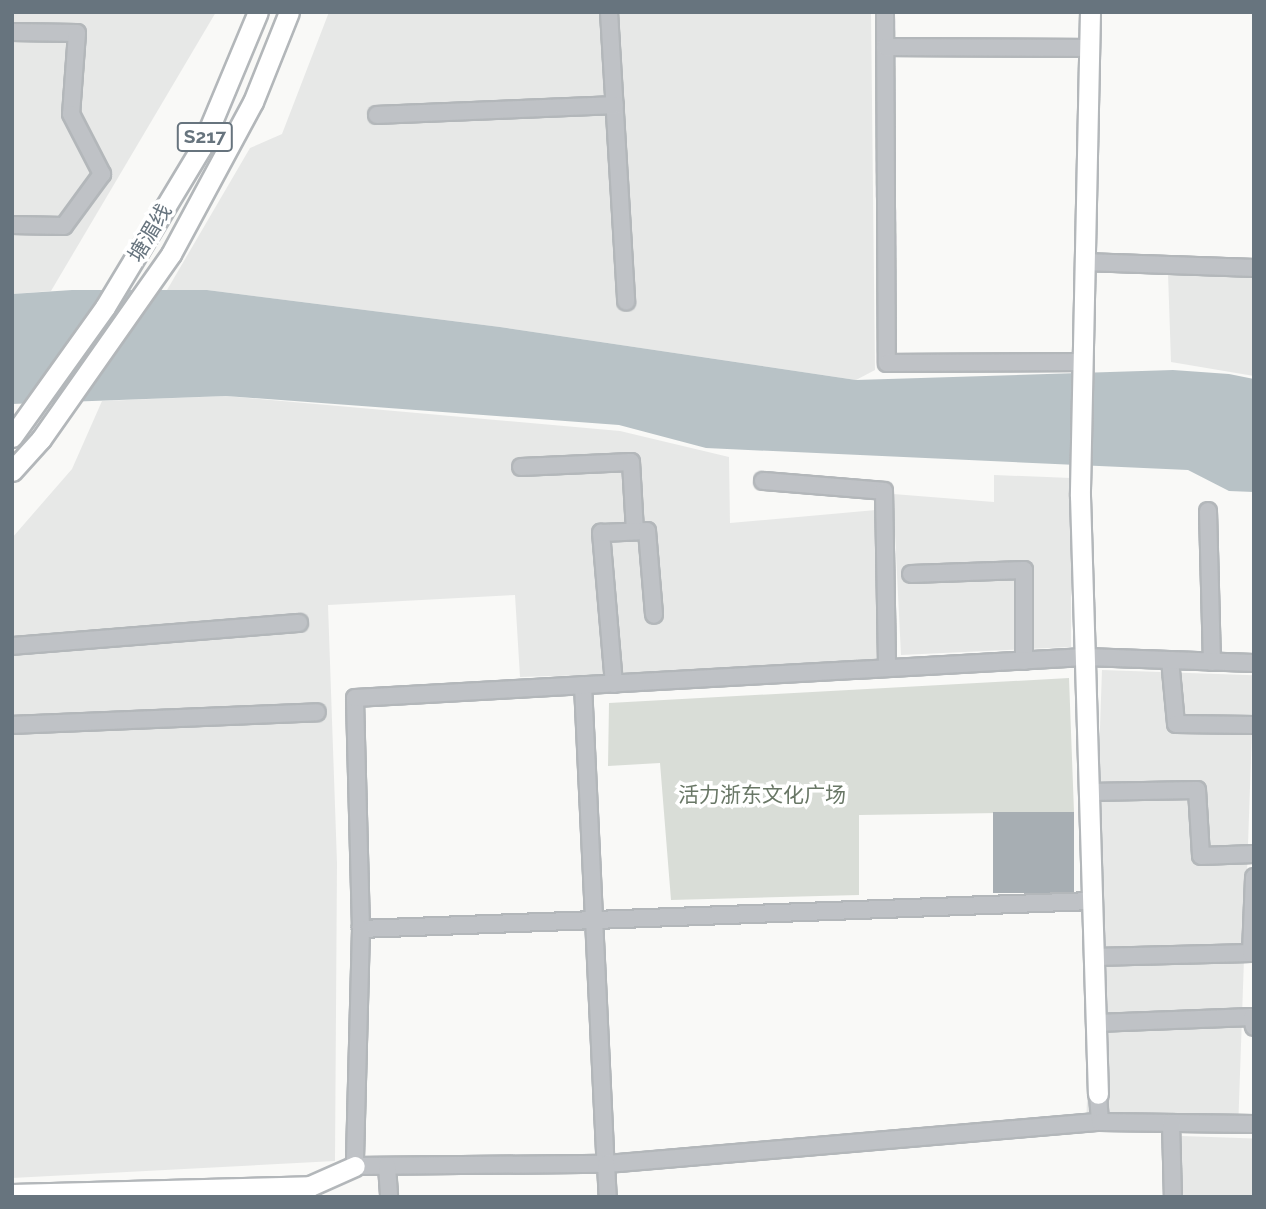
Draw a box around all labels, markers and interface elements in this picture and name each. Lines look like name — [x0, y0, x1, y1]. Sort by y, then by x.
road number: S217 — [175, 122, 235, 153]
street label: 塘湄线 — [123, 200, 177, 266]
park label: 活力浙东文化广场 — [678, 782, 846, 808]

